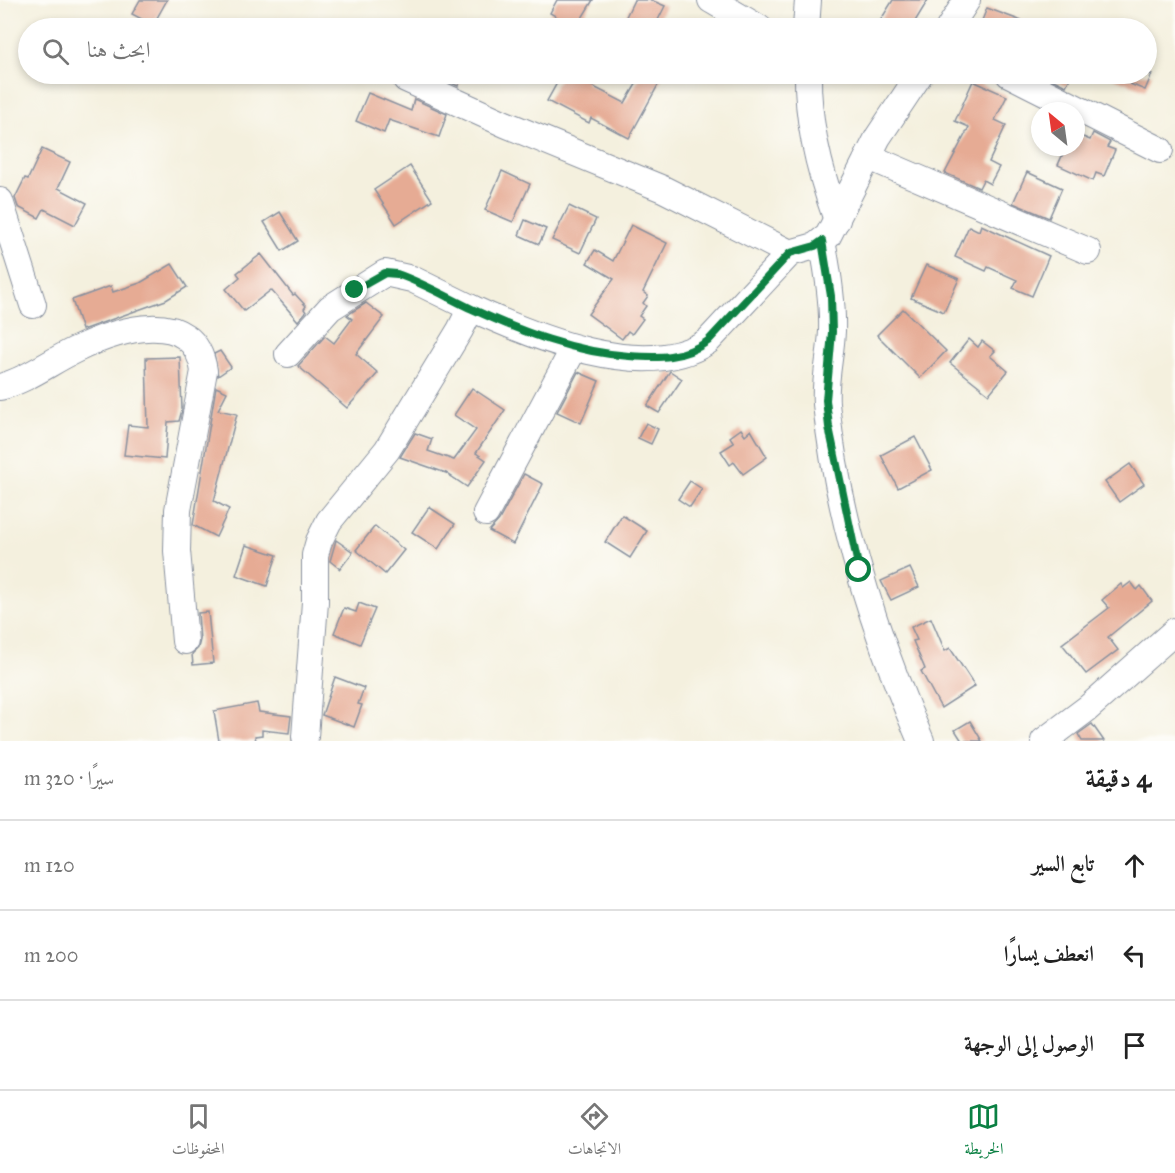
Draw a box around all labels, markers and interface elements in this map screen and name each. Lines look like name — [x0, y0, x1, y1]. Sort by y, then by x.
search box — [18, 18, 1157, 84]
icon: search — [39, 35, 72, 68]
text: ابحث هنا — [87, 36, 150, 63]
north arrow — [1031, 102, 1085, 156]
route end — [341, 276, 367, 302]
route start — [845, 556, 871, 582]
text: 4 دقيقة — [1086, 762, 1151, 794]
text: سيرًا · 320 m — [24, 766, 114, 790]
icon: ahead — [1118, 849, 1151, 882]
text: تابع السير — [1032, 850, 1094, 877]
text: 120 m — [24, 853, 75, 877]
icon: left — [1118, 939, 1151, 972]
text: انعطف يسارًا — [1004, 940, 1094, 967]
text: 200 m — [24, 943, 78, 967]
icon: arrive — [1118, 1029, 1151, 1062]
text: الوصول إلى الوجهة — [964, 1030, 1094, 1057]
tab: المحفوظات — [172, 1100, 224, 1164]
tab: الاتجاهات — [568, 1100, 621, 1164]
tab: الخريطة — [964, 1100, 1003, 1164]

